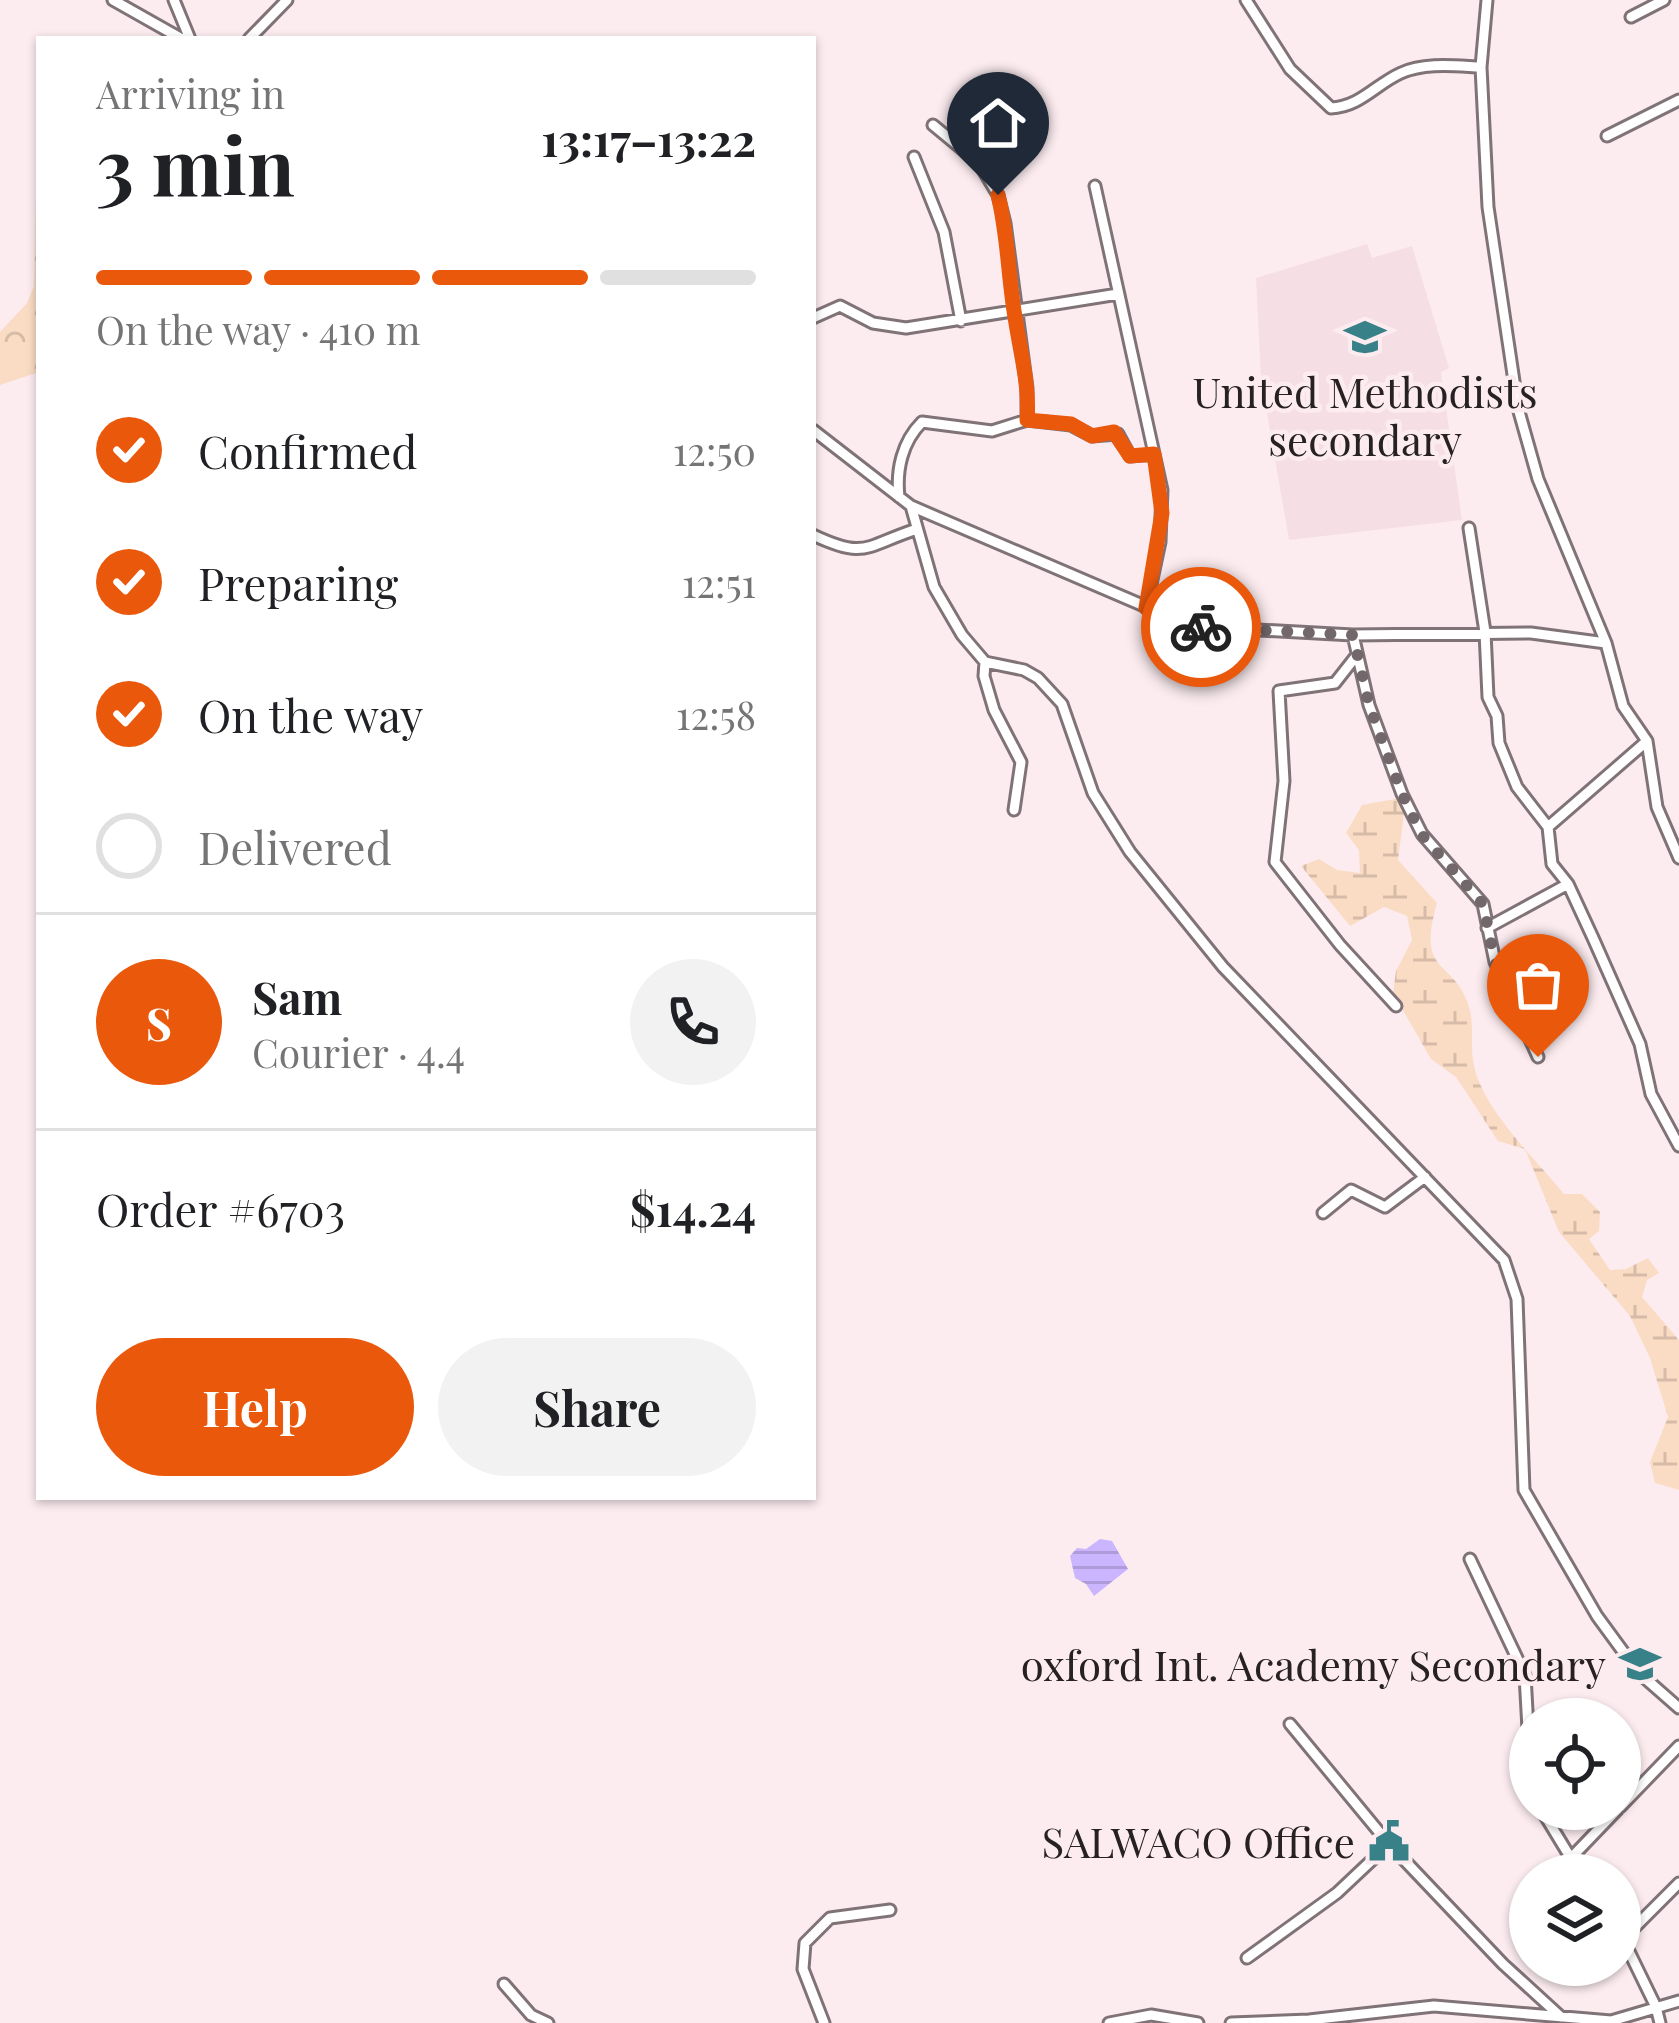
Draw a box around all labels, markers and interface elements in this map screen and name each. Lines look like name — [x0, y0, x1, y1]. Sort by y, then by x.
text: Arriving in — [96, 67, 285, 119]
pin — [947, 72, 1049, 195]
icon: home — [965, 90, 1031, 156]
text: 13:17–13:22 — [541, 108, 756, 168]
text: 3 min — [96, 112, 295, 216]
text: On the way · 410 m — [96, 303, 420, 355]
school or university icon: United Methodists secondary — [1342, 314, 1388, 360]
place label: United Methodists secondary — [1192, 363, 1538, 467]
icon: check — [96, 417, 162, 483]
text: Confirmed — [198, 420, 417, 480]
text: 12:50 — [673, 424, 756, 476]
icon: check — [96, 549, 162, 615]
text: Preparing — [198, 552, 398, 612]
text: 12:51 — [682, 556, 756, 608]
courier — [1141, 567, 1261, 687]
icon: bike — [1168, 594, 1234, 660]
icon: check — [96, 681, 162, 747]
text: On the way — [198, 684, 423, 744]
text: 12:58 — [676, 688, 756, 740]
text: Delivered — [198, 816, 392, 876]
pin — [1487, 934, 1589, 1057]
icon: bag — [1505, 952, 1571, 1018]
button: phone — [630, 959, 756, 1085]
text: Sam — [252, 966, 342, 1026]
text: S — [146, 992, 172, 1052]
text: Courier · 4.4 — [252, 1026, 465, 1078]
text: Order #6703 — [96, 1178, 345, 1238]
text: $14.24 — [630, 1178, 756, 1238]
button: Help — [96, 1338, 414, 1476]
button: Share — [438, 1338, 756, 1476]
place label: oxford Int. Academy Secondary — [1021, 1636, 1606, 1692]
school or university icon: oxford Int. Academy Secondary — [1617, 1641, 1663, 1687]
map controls — [1509, 1698, 1641, 1986]
button: locate — [1509, 1698, 1641, 1830]
place label: SALWACO Office — [1042, 1813, 1355, 1869]
public building icon: SALWACO Office — [1366, 1818, 1412, 1864]
button: layers — [1509, 1854, 1641, 1986]

